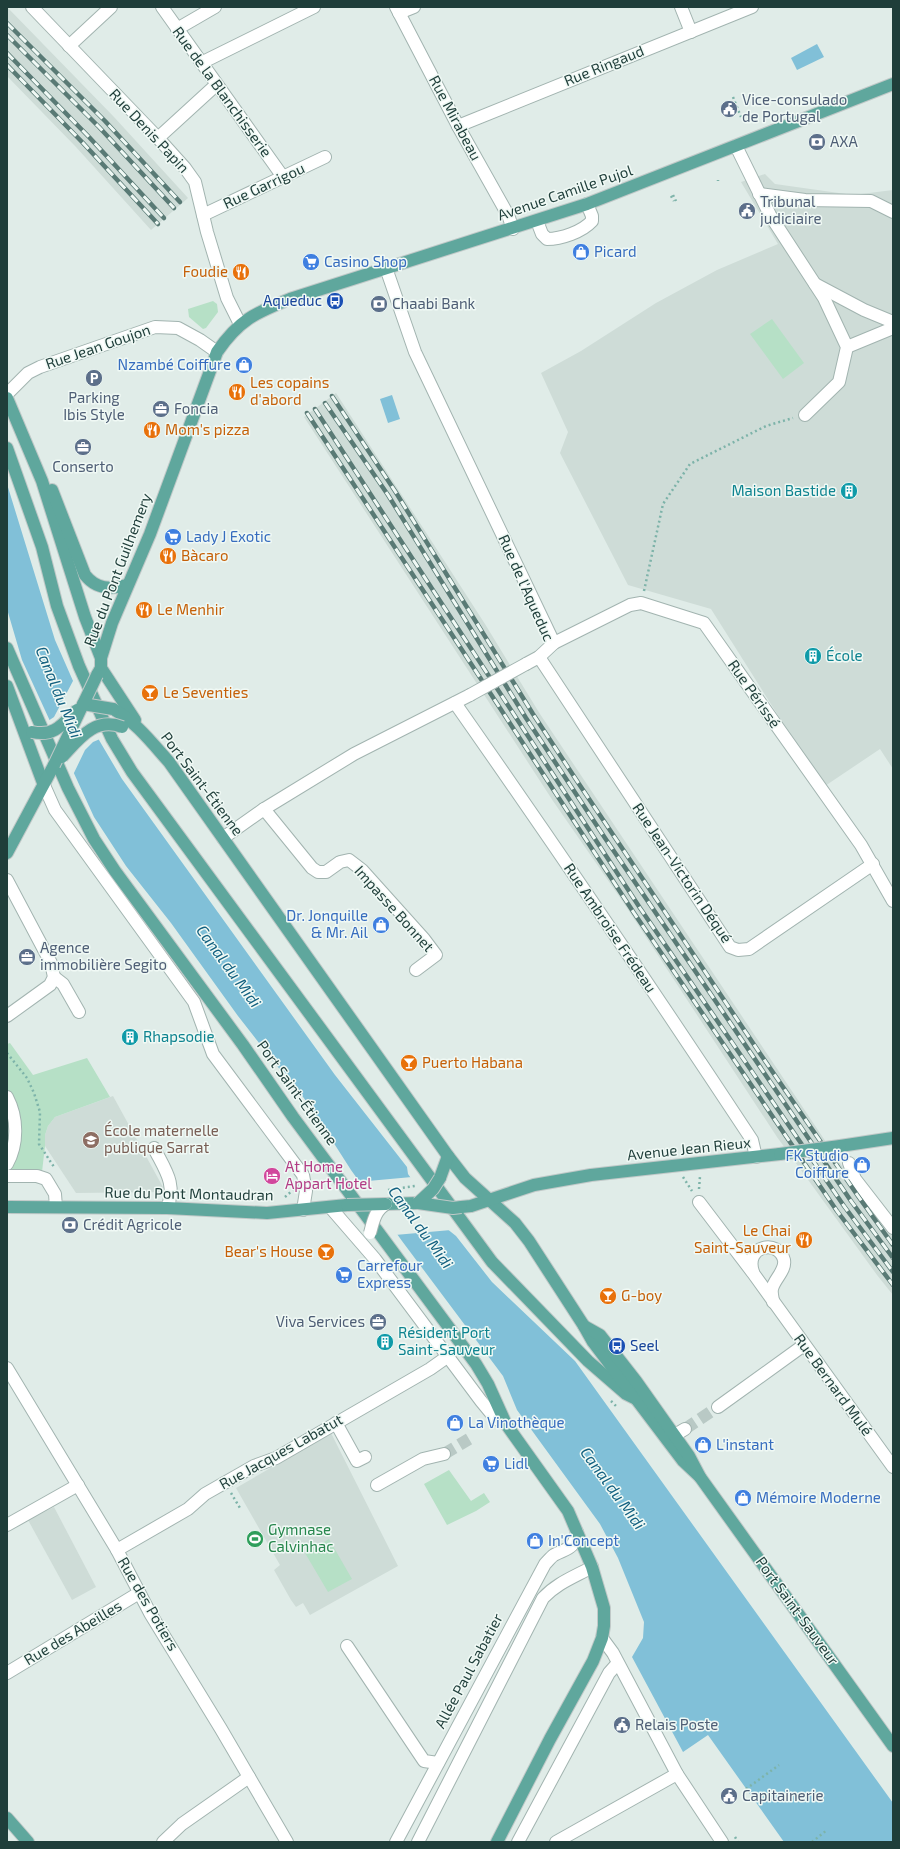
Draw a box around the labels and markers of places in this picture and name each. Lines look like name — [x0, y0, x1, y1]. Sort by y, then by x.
place label: Vice-consulado de Portugal — [742, 90, 847, 125]
public building icon: Vice-consulado de Portugal — [719, 99, 739, 119]
bank icon: AXA — [807, 132, 827, 152]
place label: AXA — [830, 132, 858, 150]
place label: Tribunal judiciaire — [760, 192, 822, 228]
public building icon: Tribunal judiciaire — [737, 201, 757, 221]
shop icon: Picard — [571, 242, 591, 262]
place label: Picard — [594, 242, 637, 260]
supermarket icon: Casino Shop — [301, 252, 321, 272]
place label: Casino Shop — [324, 252, 407, 270]
place label: Foudie — [183, 262, 228, 280]
restaurant icon: Foudie — [231, 262, 251, 282]
place label: Aqueduc — [263, 291, 322, 309]
bus stop icon: Aqueduc — [325, 291, 345, 311]
bank icon: Chaabi Bank — [369, 294, 389, 314]
place label: Chaabi Bank — [392, 294, 476, 312]
place label: Nzambé Coiffure — [118, 355, 231, 373]
shop icon: Nzambé Coiffure — [234, 355, 254, 375]
parking icon: Parking Ibis Style — [84, 368, 104, 388]
place label: Les copains d'abord — [250, 373, 329, 408]
restaurant icon: Les copains d'abord — [227, 382, 247, 402]
place label: Parking Ibis Style — [63, 388, 125, 423]
office icon: Foncia — [151, 399, 171, 419]
place label: Foncia — [174, 399, 218, 417]
restaurant icon: Mom's pizza — [142, 420, 162, 440]
place label: Mom's pizza — [165, 420, 250, 438]
office icon: Conserto — [73, 437, 93, 457]
place label: Conserto — [52, 457, 114, 475]
place label: Maison Bastide — [731, 481, 836, 499]
building icon: Maison Bastide — [839, 481, 859, 501]
supermarket icon: Lady J Exotic — [163, 527, 183, 547]
place label: Lady J Exotic — [186, 527, 271, 545]
restaurant icon: Bàcaro — [158, 546, 178, 566]
place label: Bàcaro — [181, 546, 228, 564]
restaurant icon: Le Menhir — [134, 600, 154, 620]
place label: Le Menhir — [157, 600, 224, 618]
building icon: École — [803, 646, 823, 666]
place label: École — [826, 646, 863, 664]
bar icon: Le Seventies — [140, 683, 160, 703]
place label: Le Seventies — [163, 683, 248, 701]
place label: Dr. Jonquille & Mr. Ail — [286, 906, 369, 941]
shop icon: Dr. Jonquille & Mr. Ail — [371, 915, 391, 935]
place label: Agence immobilière Segito — [40, 938, 167, 973]
office icon: Agence immobilière Segito — [17, 947, 37, 967]
building icon: Rhapsodie — [120, 1027, 140, 1047]
place label: Rhapsodie — [143, 1027, 214, 1045]
bar icon: Puerto Habana — [399, 1053, 419, 1073]
place label: Puerto Habana — [422, 1053, 523, 1071]
place label: École maternelle publique Sarrat — [104, 1121, 219, 1156]
school or university icon: École maternelle publique Sarrat — [81, 1130, 101, 1150]
place label: FK Studio Coiffure — [785, 1146, 849, 1181]
shop icon: FK Studio Coiffure — [852, 1155, 872, 1175]
place label: At Home Appart Hotel — [285, 1157, 372, 1192]
hotel icon: At Home Appart Hotel — [262, 1166, 282, 1186]
bank icon: Crédit Agricole — [60, 1215, 80, 1235]
place label: Crédit Agricole — [83, 1215, 182, 1233]
place label: Le Chai Saint-Sauveur — [694, 1221, 791, 1256]
restaurant icon: Le Chai Saint-Sauveur — [794, 1230, 814, 1250]
place label: Bear's House — [225, 1242, 313, 1260]
bar icon: Bear's House — [316, 1242, 336, 1262]
place label: Carrefour Express — [357, 1256, 422, 1291]
supermarket icon: Carrefour Express — [334, 1265, 354, 1285]
bar icon: G-boy — [598, 1286, 618, 1306]
place label: G-boy — [621, 1286, 662, 1304]
place label: Viva Services — [276, 1312, 365, 1330]
office icon: Viva Services — [368, 1312, 388, 1332]
place label: Résident Port Saint-Sauveur — [398, 1323, 495, 1358]
building icon: Résident Port Saint-Sauveur — [375, 1332, 395, 1352]
bus stop icon: Seel — [607, 1336, 627, 1356]
place label: Seel — [630, 1336, 660, 1354]
shop icon: La Vinothèque — [445, 1413, 465, 1433]
place label: La Vinothèque — [468, 1413, 565, 1431]
shop icon: L'instant — [693, 1435, 713, 1455]
place label: L'instant — [716, 1435, 774, 1453]
supermarket icon: Lidl — [481, 1454, 501, 1474]
place label: Lidl — [504, 1454, 529, 1472]
shop icon: Mémoire Moderne — [733, 1488, 753, 1508]
place label: Mémoire Moderne — [756, 1488, 881, 1506]
place label: Gymnase Calvinhac — [268, 1520, 334, 1555]
sports icon: Gymnase Calvinhac — [245, 1529, 265, 1549]
shop icon: In'Concept — [525, 1531, 545, 1551]
place label: In'Concept — [548, 1531, 619, 1549]
public building icon: Relais Poste — [612, 1715, 632, 1735]
place label: Relais Poste — [635, 1715, 718, 1733]
public building icon: Capitainerie — [719, 1786, 739, 1806]
place label: Capitainerie — [742, 1786, 823, 1804]

